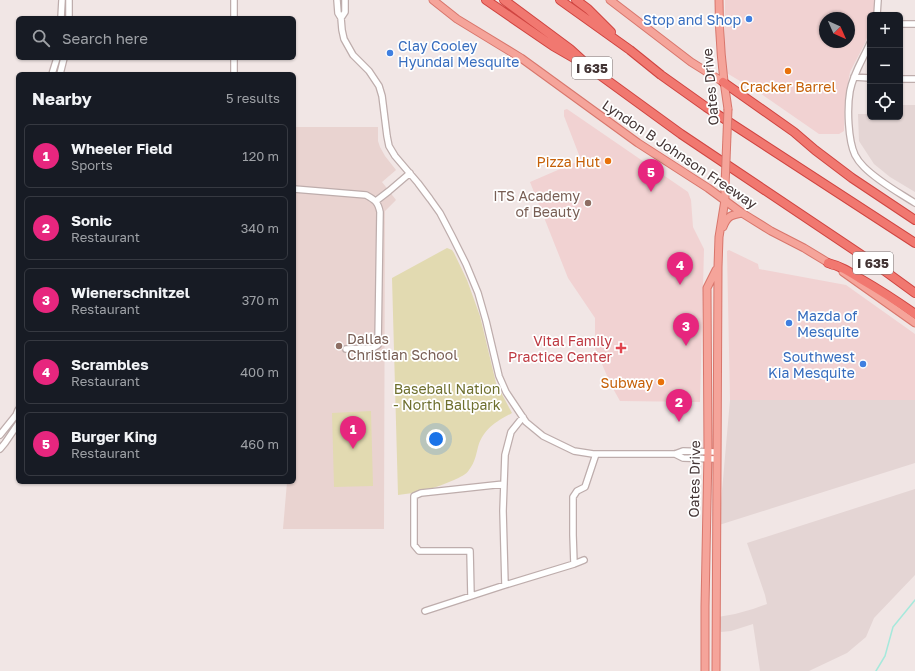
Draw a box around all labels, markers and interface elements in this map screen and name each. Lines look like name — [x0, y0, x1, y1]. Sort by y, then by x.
place label: Stop and Shop — [643, 11, 741, 28]
north arrow — [819, 12, 855, 48]
map controls — [867, 12, 903, 120]
button: + — [867, 12, 903, 48]
marker: Stop and Shop — [744, 14, 754, 24]
search box — [16, 16, 296, 60]
icon: search — [30, 27, 52, 49]
text: Search here — [62, 29, 148, 47]
place label: Clay Cooley Hyundai Mesquite — [398, 37, 519, 70]
marker: Clay Cooley Hyundai Mesquite — [385, 48, 395, 58]
street label: Oates Drive — [698, 48, 722, 126]
button: − — [867, 48, 903, 84]
road number: I 635 — [572, 57, 612, 79]
marker: Cracker Barrel — [783, 66, 793, 76]
place label: Cracker Barrel — [740, 78, 836, 95]
button: locate — [867, 84, 903, 120]
text: Nearby — [32, 88, 92, 109]
text: 5 results — [226, 90, 280, 106]
street label: Lyndon B Johnson Freeway — [599, 96, 761, 212]
text: Wheeler Field — [71, 139, 172, 157]
text: 1 — [43, 148, 49, 164]
text: 120 m — [242, 148, 279, 164]
place label: Pizza Hut — [537, 153, 600, 170]
marker: Pizza Hut — [603, 156, 613, 166]
text: Sports — [71, 157, 113, 173]
pin: 5 — [638, 159, 664, 192]
place label: ITS Academy of Beauty — [493, 187, 580, 220]
marker: ITS Academy of Beauty — [583, 198, 593, 208]
text: Sonic — [71, 211, 112, 229]
text: 2 — [42, 220, 50, 236]
text: 340 m — [241, 220, 279, 236]
text: Restaurant — [71, 229, 140, 245]
pin: 4 — [667, 252, 693, 285]
road number: I 635 — [853, 252, 893, 274]
text: Wienerschnitzel — [71, 283, 190, 301]
text: 3 — [42, 292, 50, 308]
text: 370 m — [242, 292, 279, 308]
text: Restaurant — [71, 301, 140, 317]
place label: Mazda of Mesquite — [797, 307, 859, 340]
pin: 3 — [673, 313, 699, 346]
marker: Mazda of Mesquite — [784, 318, 794, 328]
place label: Dallas Christian School — [347, 330, 458, 363]
place label: Vital Family Practice Center — [508, 332, 613, 365]
marker: Dallas Christian School — [334, 341, 344, 351]
marker: Vital Family Practice Center — [615, 342, 627, 354]
place label: Southwest Kia Mesquite — [768, 348, 855, 381]
text: Scrambles — [71, 355, 149, 373]
marker: Southwest Kia Mesquite — [858, 359, 868, 369]
text: 4 — [42, 364, 50, 380]
text: 400 m — [240, 364, 279, 380]
text: Restaurant — [71, 373, 140, 389]
place label: Subway — [601, 374, 653, 391]
marker: Subway — [656, 377, 666, 387]
park label: Baseball Nation - North Ballpark — [393, 380, 501, 413]
pin: 2 — [666, 389, 692, 422]
pin: 1 — [340, 416, 366, 449]
text: Burger King — [71, 427, 157, 445]
your location — [426, 429, 446, 449]
text: 5 — [42, 436, 50, 452]
text: 460 m — [240, 436, 279, 452]
street label: Oates Drive — [685, 440, 703, 518]
text: Restaurant — [71, 445, 140, 461]

